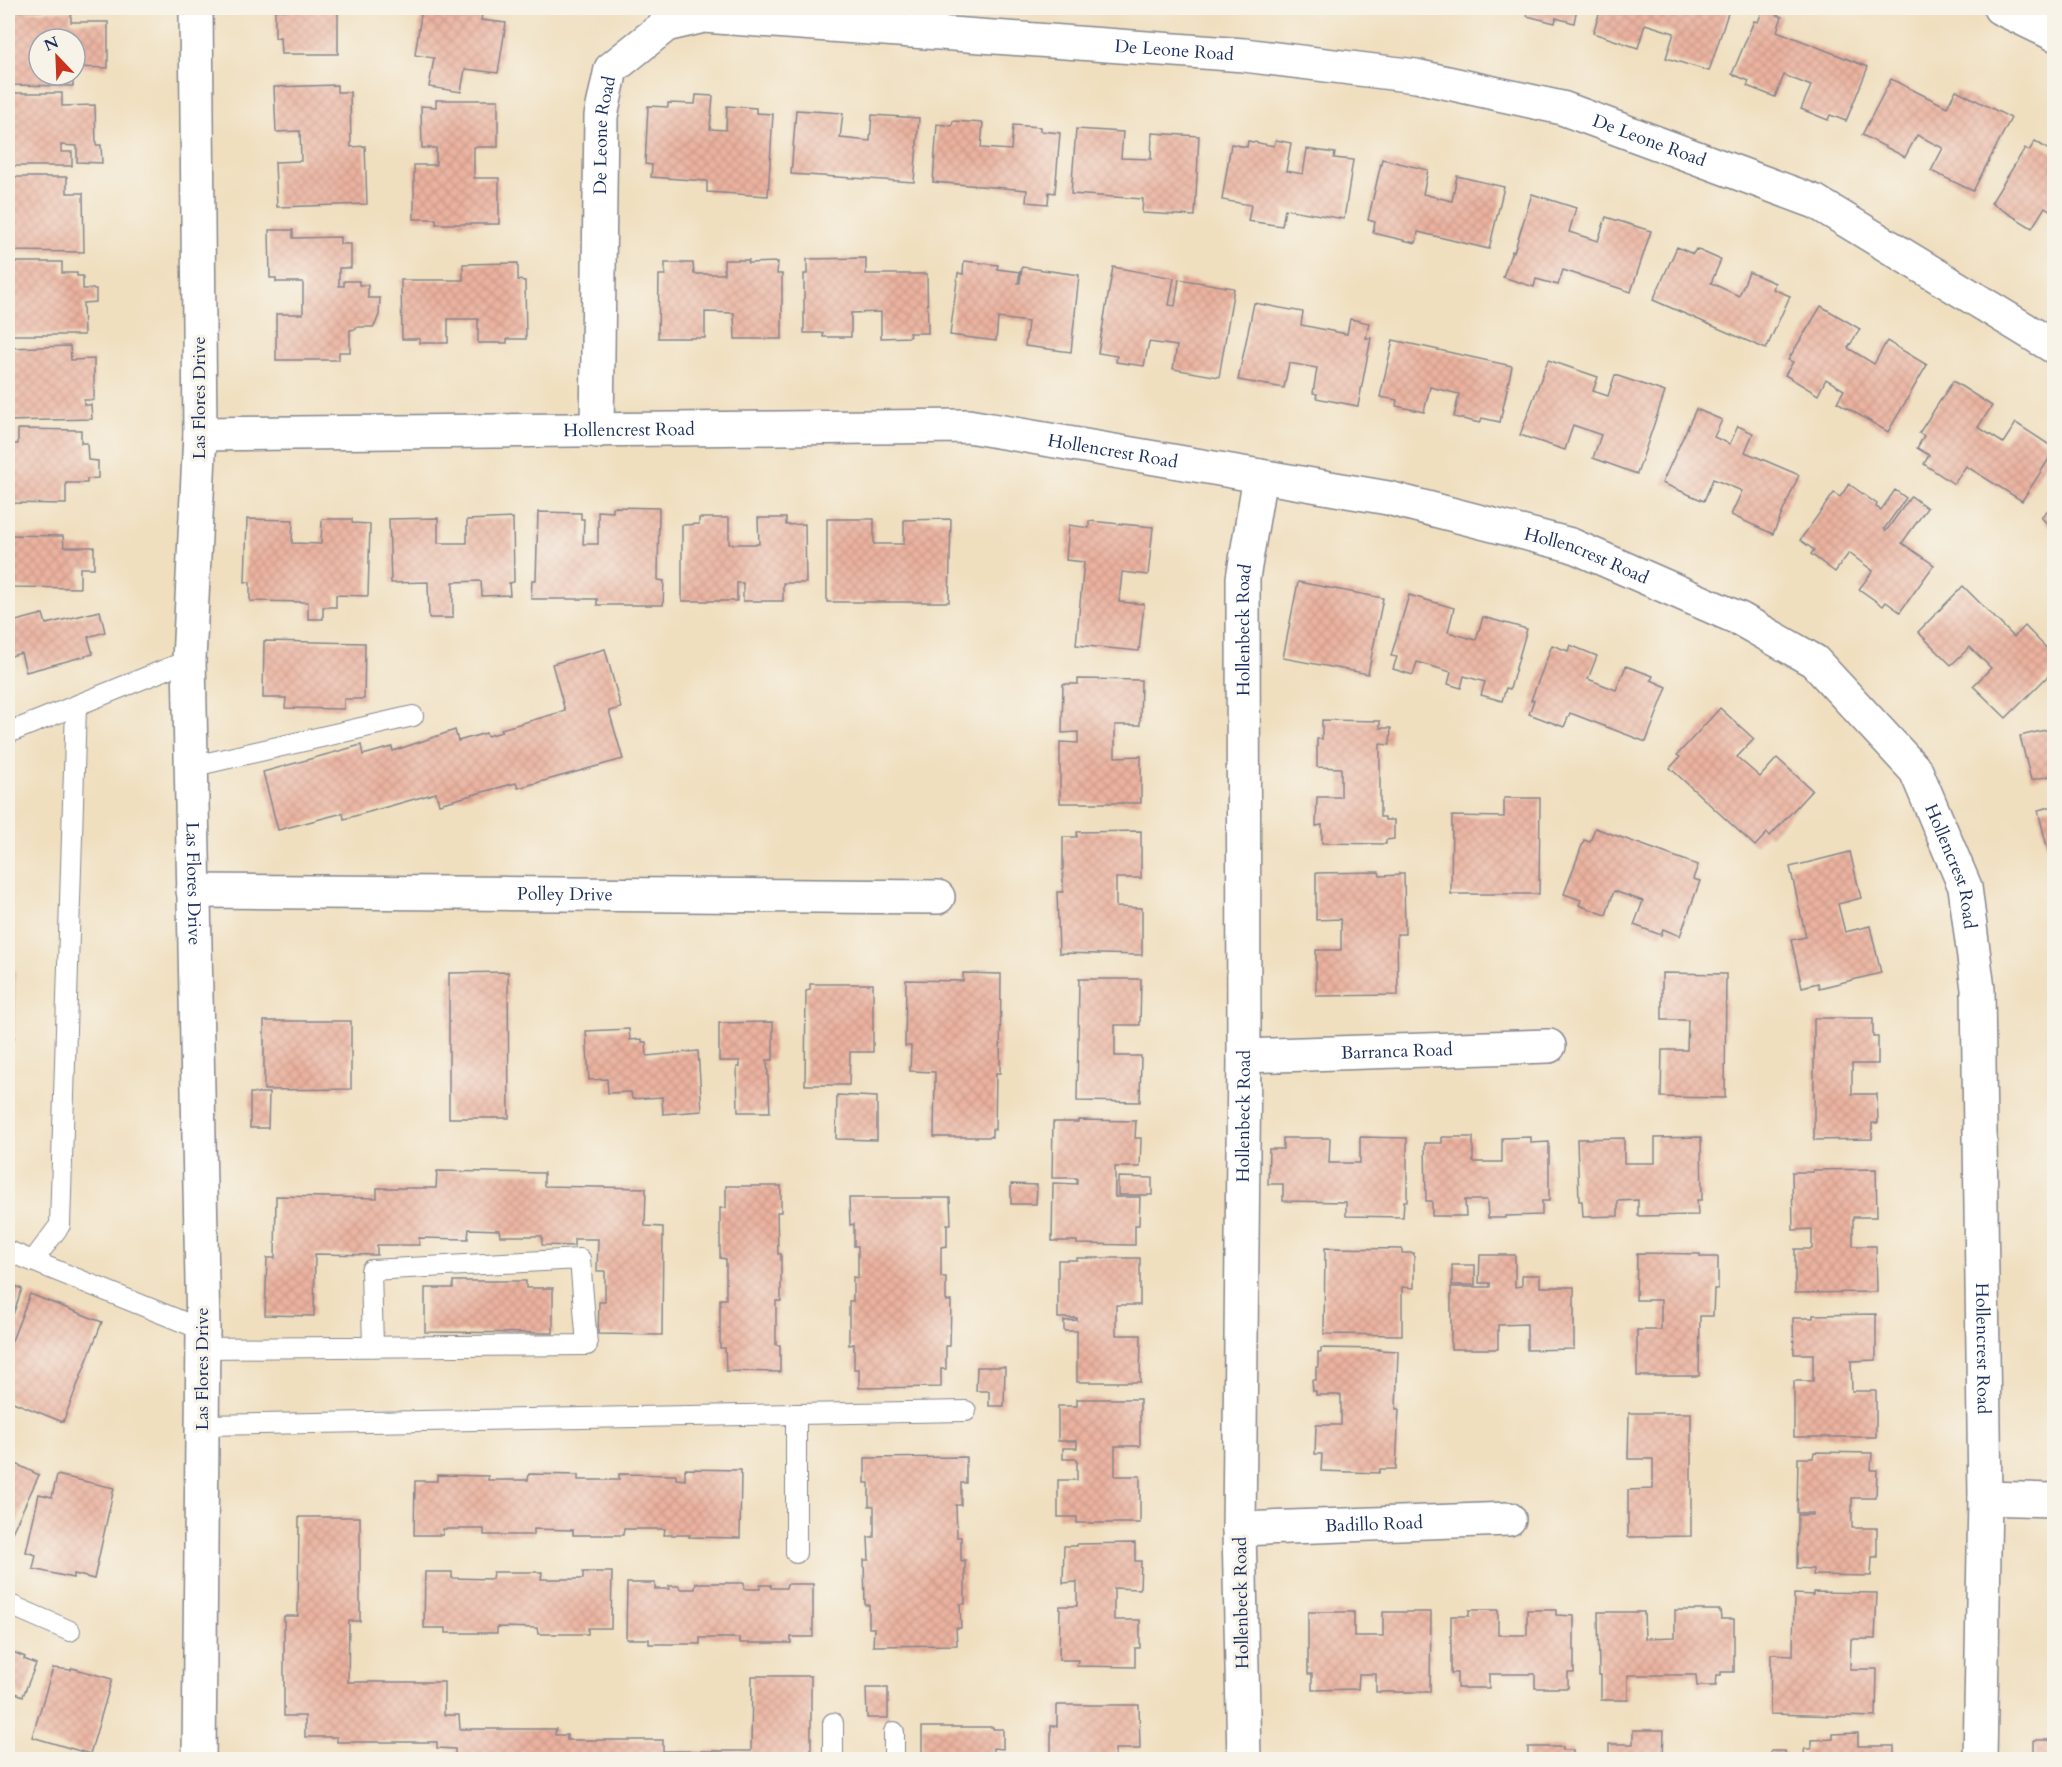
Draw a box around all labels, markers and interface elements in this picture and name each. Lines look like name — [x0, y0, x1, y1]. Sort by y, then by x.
north arrow — [27, 27, 87, 87]
text: N — [41, 31, 62, 57]
street label: De Leone Road — [1114, 34, 1235, 67]
street label: De Leone Road — [588, 73, 622, 195]
street label: De Leone Road — [1589, 108, 1710, 173]
street label: Las Flores Drive — [187, 336, 212, 460]
street label: Hollencrest Road — [563, 417, 695, 443]
street label: Hollencrest Road — [1046, 428, 1180, 475]
street label: Hollencrest Road — [1521, 521, 1653, 591]
street label: Hollenbeck Road — [1231, 562, 1258, 696]
street label: Hollencrest Road — [1918, 800, 1982, 931]
street label: Las Flores Drive — [179, 822, 207, 946]
street label: Polley Drive — [517, 882, 613, 907]
street label: Barranca Road — [1341, 1037, 1454, 1066]
street label: Hollenbeck Road — [1231, 1049, 1257, 1182]
street label: Hollencrest Road — [1969, 1283, 1996, 1415]
street label: Las Flores Drive — [190, 1307, 215, 1431]
street label: Badillo Road — [1324, 1510, 1424, 1539]
street label: Hollenbeck Road — [1228, 1536, 1255, 1669]

